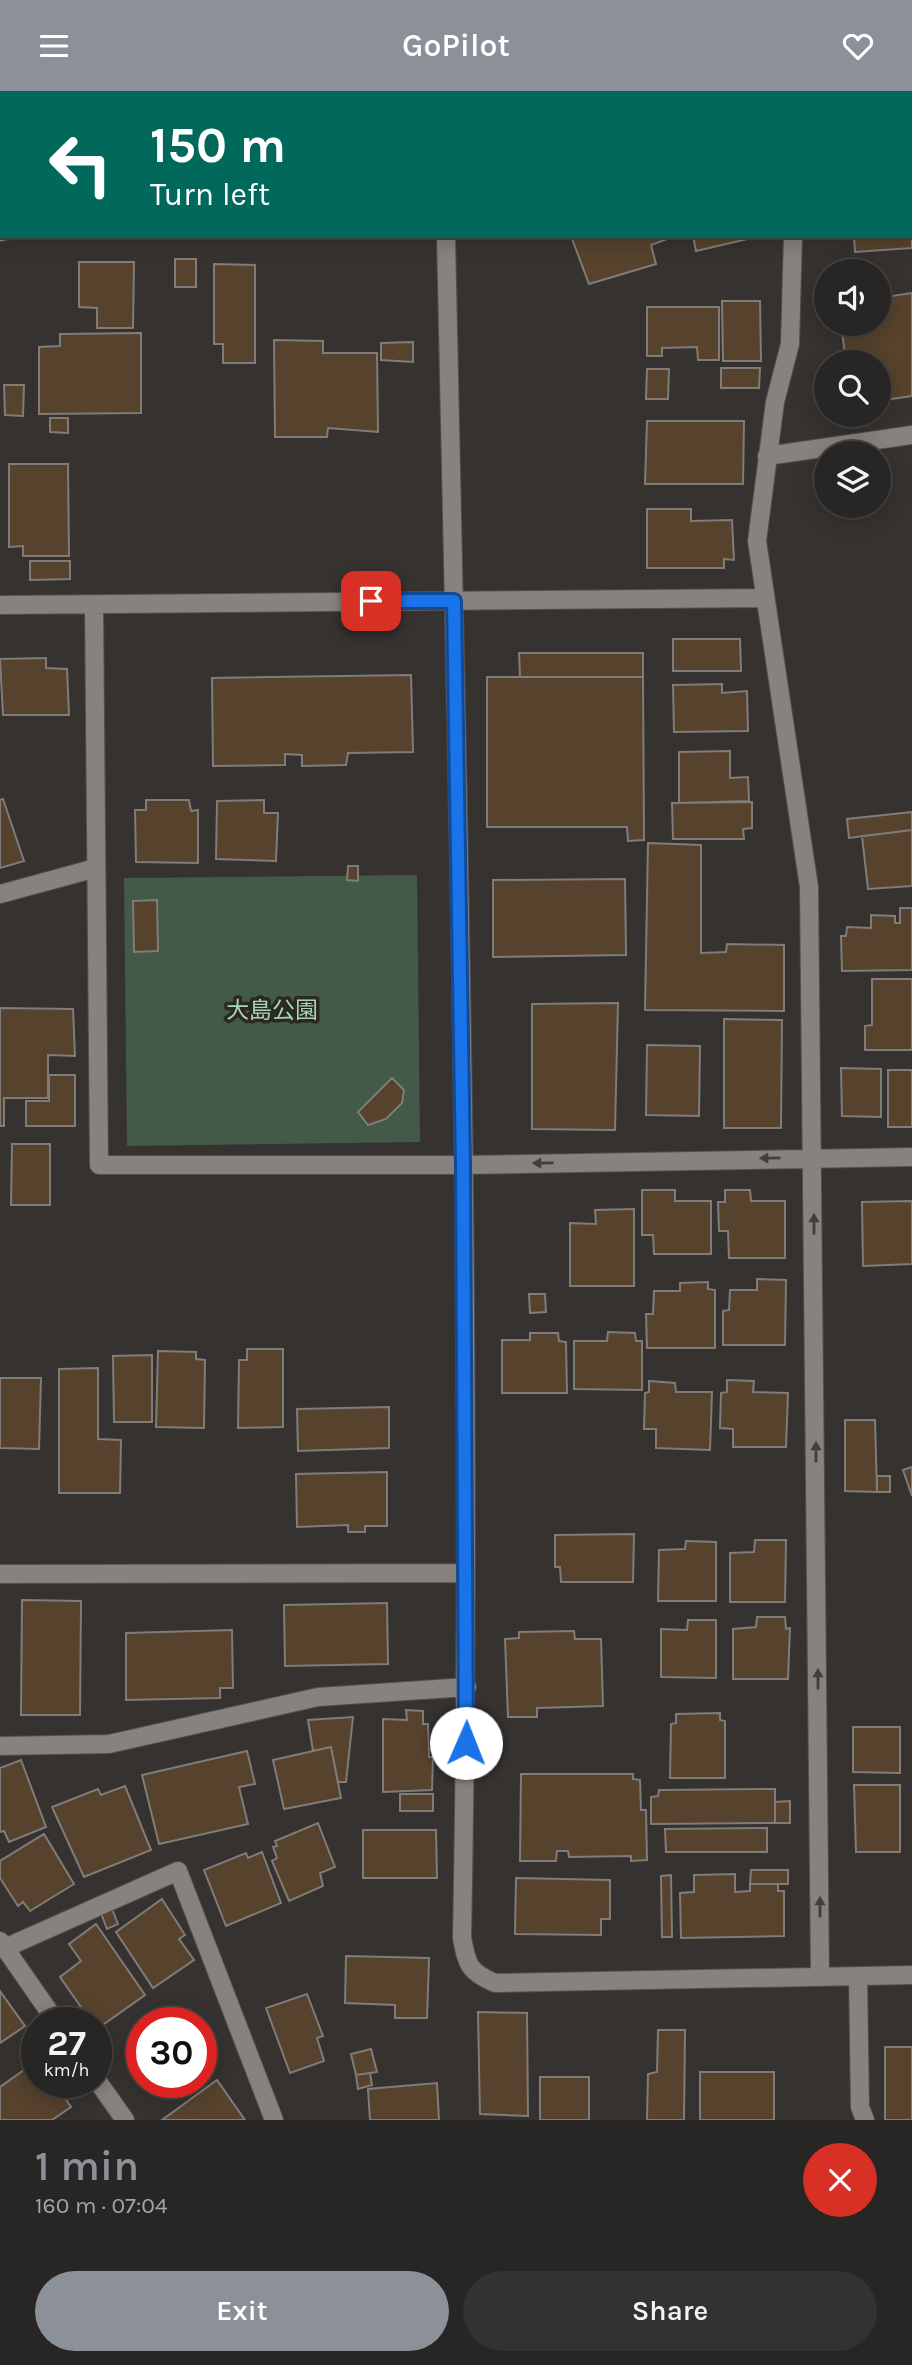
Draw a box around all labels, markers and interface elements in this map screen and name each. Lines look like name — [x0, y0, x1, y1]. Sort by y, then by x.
icon: menu — [35, 27, 73, 65]
text: GoPilot — [402, 27, 510, 64]
icon: heart — [839, 27, 877, 65]
text: 150 m — [150, 117, 286, 174]
icon: left — [35, 119, 126, 210]
text: Turn left — [150, 176, 270, 213]
map controls — [814, 259, 891, 518]
button: sound — [814, 259, 891, 336]
button: search — [814, 350, 891, 427]
button: layers — [814, 441, 891, 518]
pin — [341, 571, 401, 631]
icon: arrive — [352, 582, 390, 620]
park label: 大島公園 — [226, 997, 318, 1024]
one-way arrow — [759, 1152, 781, 1163]
one-way arrow — [532, 1157, 554, 1169]
one-way arrow — [808, 1213, 820, 1235]
one-way arrow — [810, 1441, 822, 1463]
one-way arrow — [812, 1668, 824, 1690]
position arrow — [429, 1706, 503, 1780]
one-way arrow — [814, 1896, 825, 1918]
speed limit sign: 30 — [126, 2007, 217, 2098]
text: 27 — [47, 2023, 86, 2064]
text: km/h — [44, 2059, 89, 2081]
text: 1 min — [35, 2141, 139, 2191]
button: close — [803, 2143, 877, 2217]
text: 160 m · 07:04 — [35, 2192, 168, 2219]
button: Exit — [35, 2271, 449, 2351]
button: Share — [463, 2271, 877, 2351]

